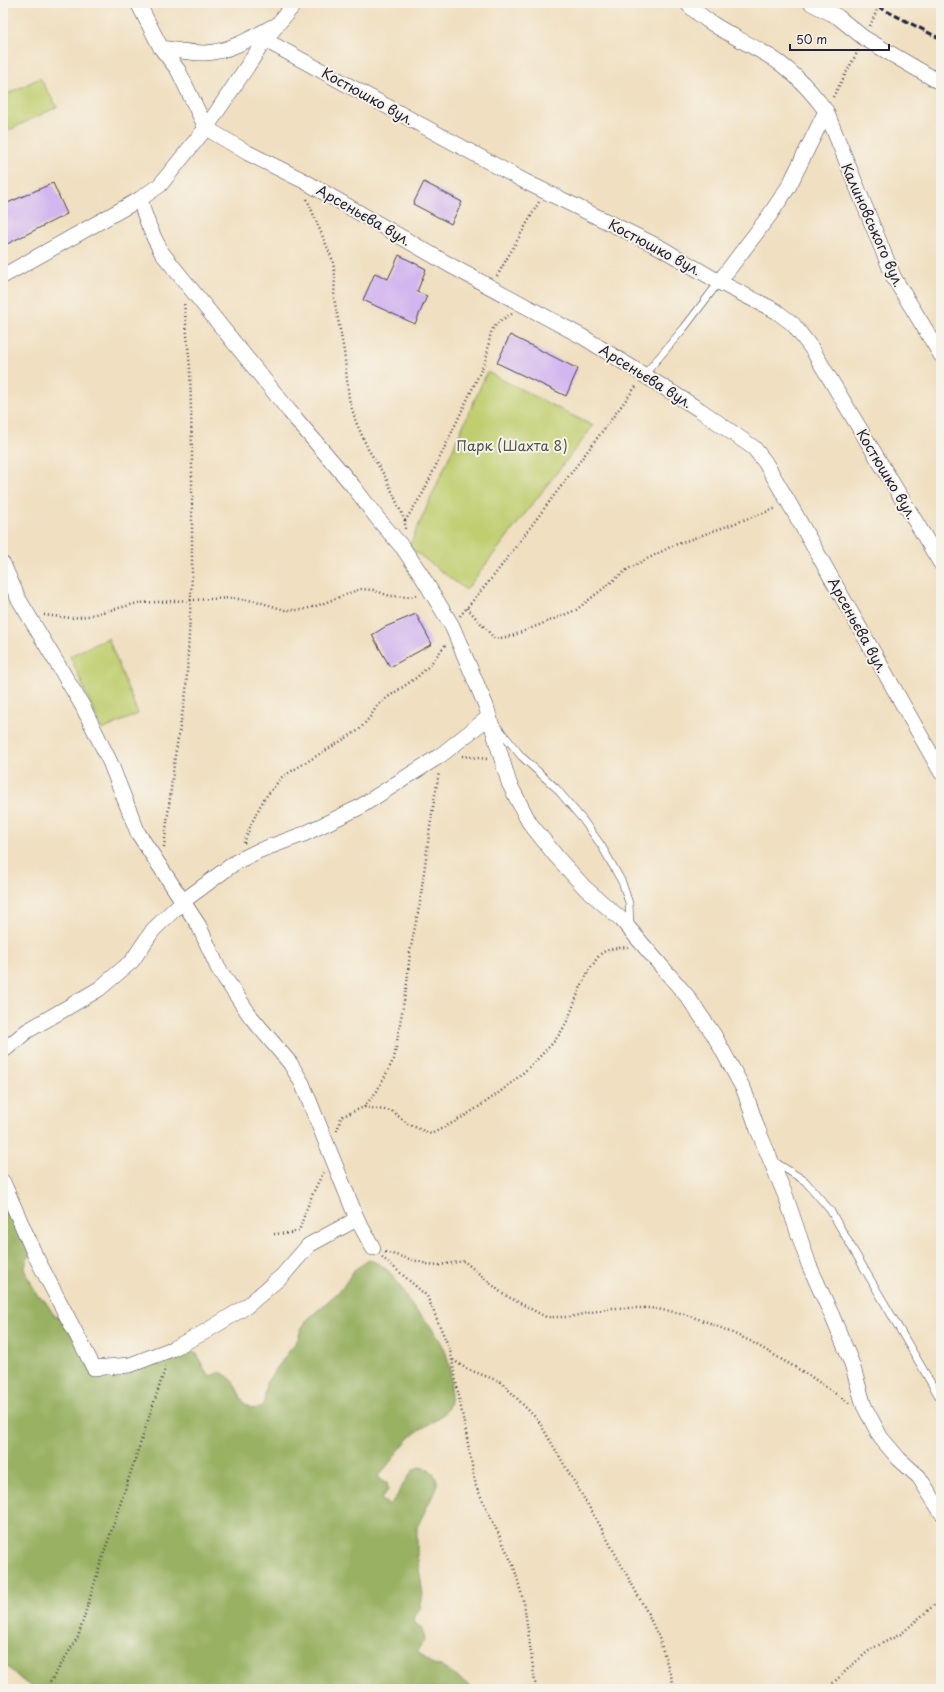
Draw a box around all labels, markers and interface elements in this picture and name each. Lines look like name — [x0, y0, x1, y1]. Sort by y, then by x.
scale bar — [790, 26, 889, 52]
text: 50 m — [796, 30, 827, 48]
street label: Костюшко вул. — [318, 62, 418, 130]
street label: Калиновського вул. — [836, 159, 910, 291]
street label: Арсеньєва вул. — [313, 179, 415, 251]
street label: Костюшко вул. — [605, 214, 705, 280]
street label: Арсеньєва вул. — [595, 339, 697, 413]
street label: Костюшко вул. — [852, 425, 922, 523]
park label: Парк (Шахта 8) — [456, 435, 568, 456]
street label: Арсеньєва вул. — [823, 573, 893, 677]

